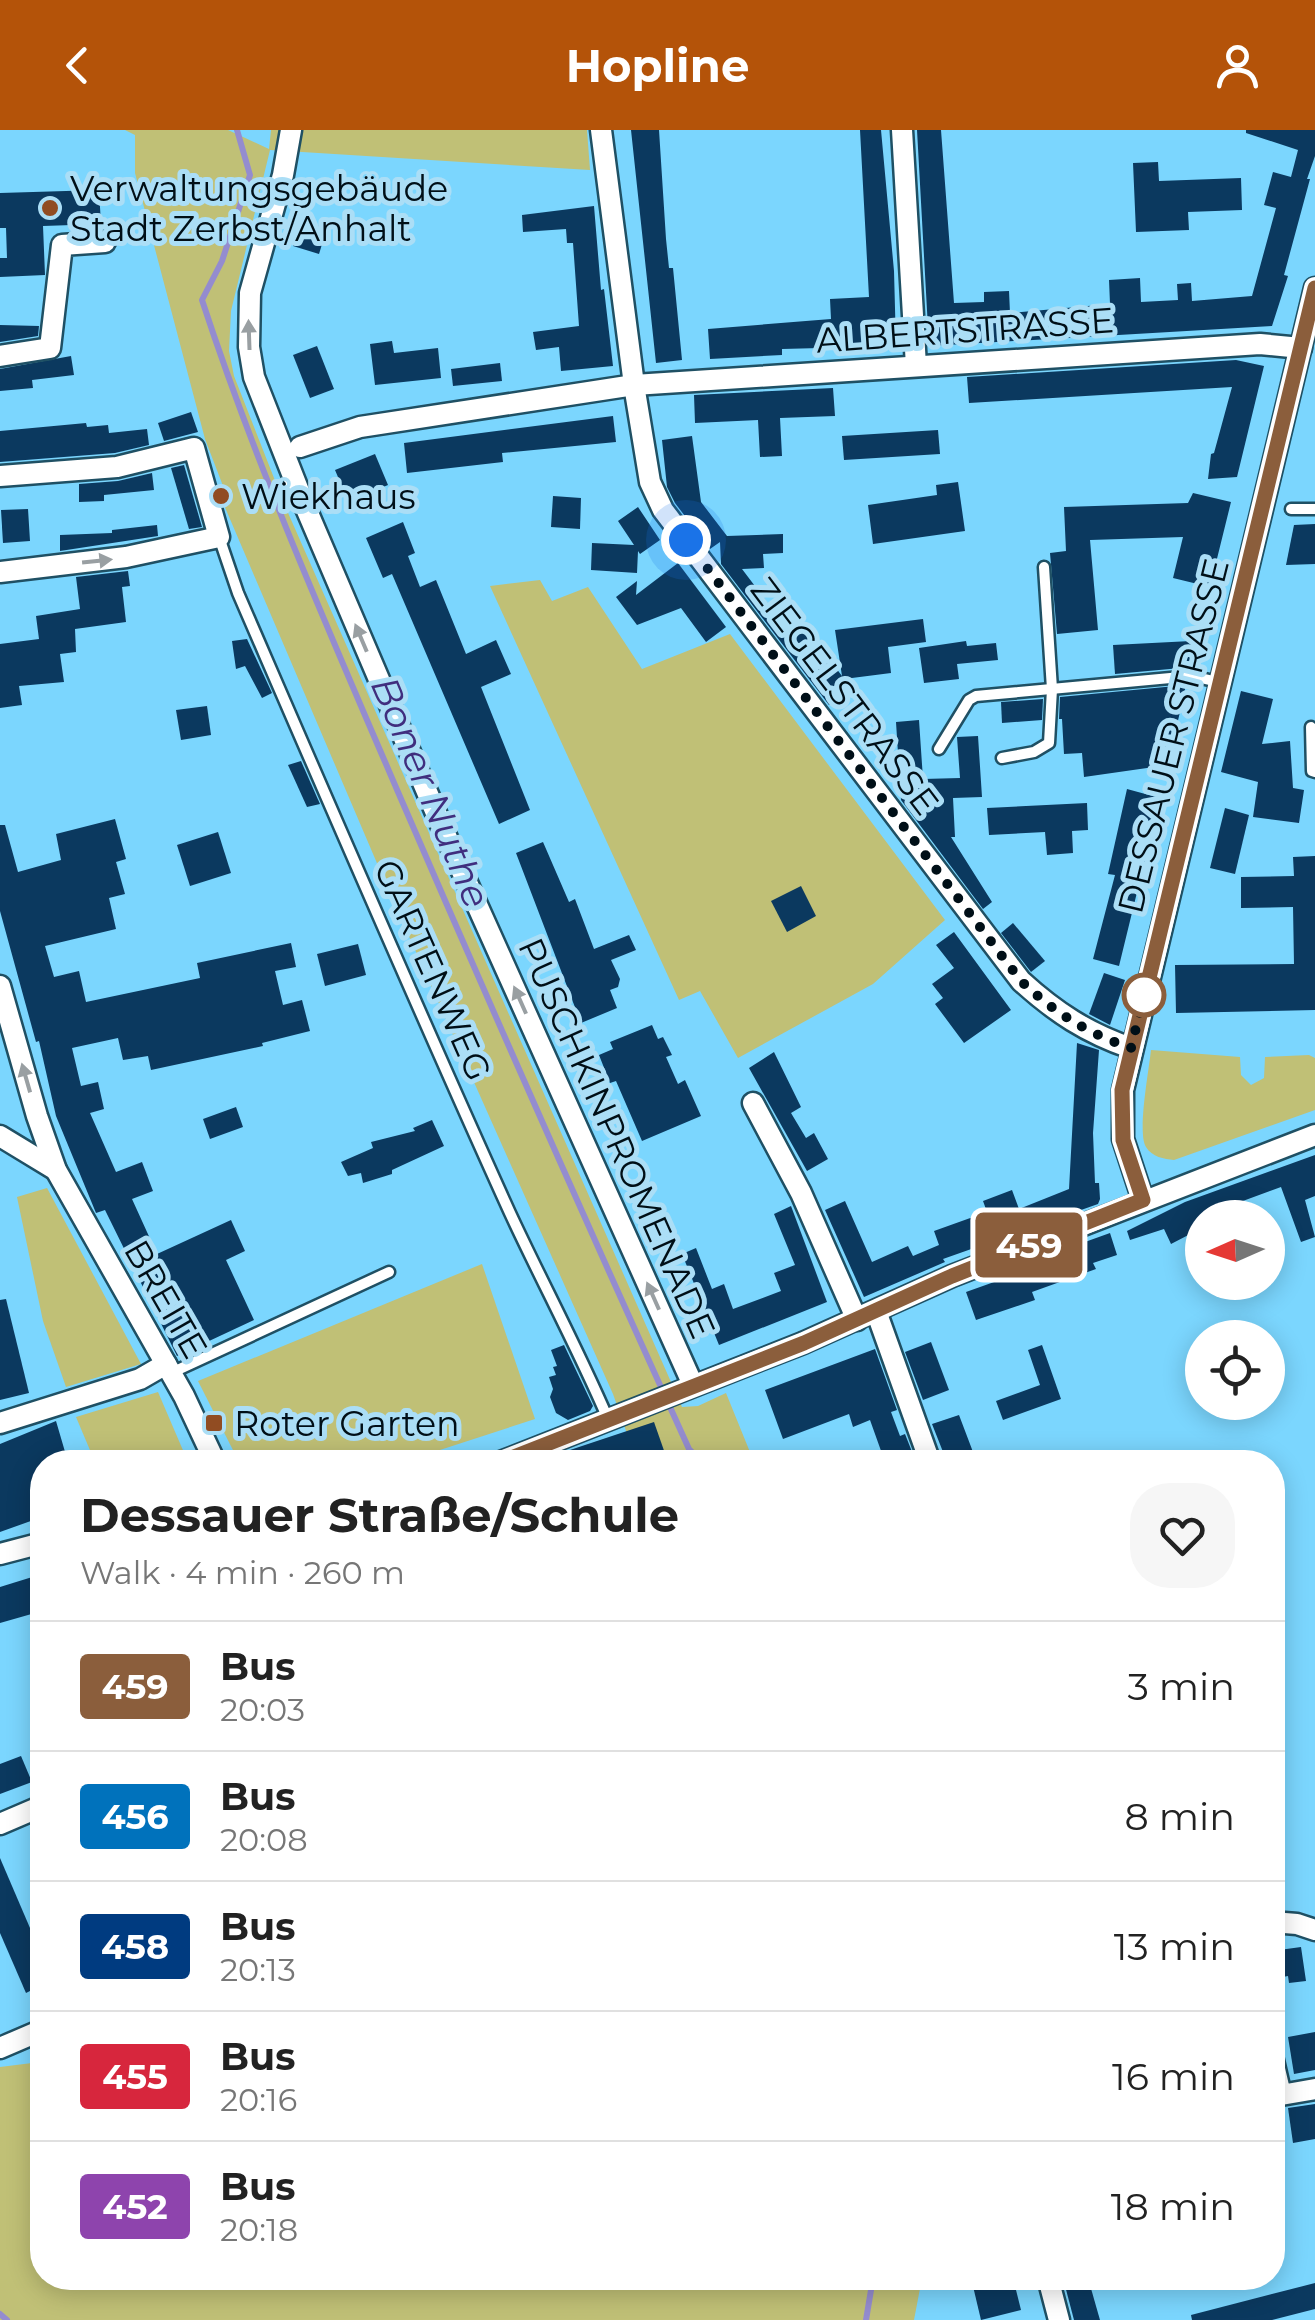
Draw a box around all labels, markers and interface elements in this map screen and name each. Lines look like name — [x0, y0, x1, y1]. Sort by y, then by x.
icon: back — [50, 38, 105, 93]
text: Hopline — [566, 38, 749, 93]
icon: person — [1210, 38, 1265, 93]
place label: Verwaltungsgebäude Stadt Zerbst/Anhalt — [70, 167, 448, 250]
marker: Verwaltungsgebäude Stadt Zerbst/Anhalt — [39, 197, 61, 219]
street label: ALBERTSTRASSE — [815, 298, 1115, 362]
one-way arrow — [240, 318, 256, 350]
place label: Wiekhaus — [241, 475, 416, 518]
marker: Wiekhaus — [210, 485, 232, 507]
your location — [661, 515, 711, 565]
one-way arrow — [81, 553, 113, 569]
street label: DESSAUER STRASSE — [1108, 554, 1238, 918]
street label: ZIEGELSTRASSE — [742, 569, 948, 823]
one-way arrow — [353, 623, 369, 653]
water label: Boner Nuthe — [361, 669, 501, 915]
street label: GARTENWEG — [365, 853, 501, 1087]
street label: PUSCHKINPROMENADE — [509, 931, 725, 1345]
unlabelled marker — [1123, 974, 1165, 1016]
one-way arrow — [512, 985, 528, 1015]
one-way arrow — [18, 1062, 33, 1093]
north arrow — [1185, 1200, 1285, 1300]
map controls — [1185, 1200, 1285, 1420]
line badge: 459 — [972, 1212, 1086, 1278]
text: 459 — [995, 1224, 1063, 1267]
street label: BREITE — [115, 1232, 217, 1366]
one-way arrow — [645, 1281, 661, 1311]
button: locate — [1185, 1320, 1285, 1420]
place label: Roter Garten — [234, 1402, 460, 1445]
marker: Roter Garten — [203, 1412, 225, 1434]
button: heart — [1130, 1483, 1235, 1588]
text: Dessauer Straße/Schule — [80, 1486, 679, 1544]
text: Walk · 4 min · 260 m — [80, 1553, 405, 1592]
text: Bus — [220, 1643, 295, 1690]
text: 3 min — [1127, 1663, 1235, 1710]
text: 459 — [101, 1665, 169, 1708]
text: 20:03 — [220, 1690, 305, 1729]
text: Bus — [220, 1773, 295, 1820]
text: 8 min — [1125, 1793, 1235, 1840]
text: 456 — [101, 1795, 169, 1838]
text: 20:08 — [220, 1820, 308, 1859]
text: Bus — [220, 1903, 295, 1950]
text: 13 min — [1114, 1923, 1235, 1970]
text: 458 — [101, 1925, 169, 1968]
text: 20:13 — [220, 1950, 296, 1989]
text: Bus — [220, 2033, 295, 2080]
text: 16 min — [1112, 2053, 1235, 2100]
text: 455 — [102, 2055, 168, 2098]
text: 20:16 — [220, 2080, 297, 2119]
text: Bus — [220, 2163, 295, 2210]
text: 18 min — [1111, 2183, 1235, 2230]
text: 452 — [102, 2185, 168, 2228]
text: 20:18 — [220, 2210, 298, 2249]

